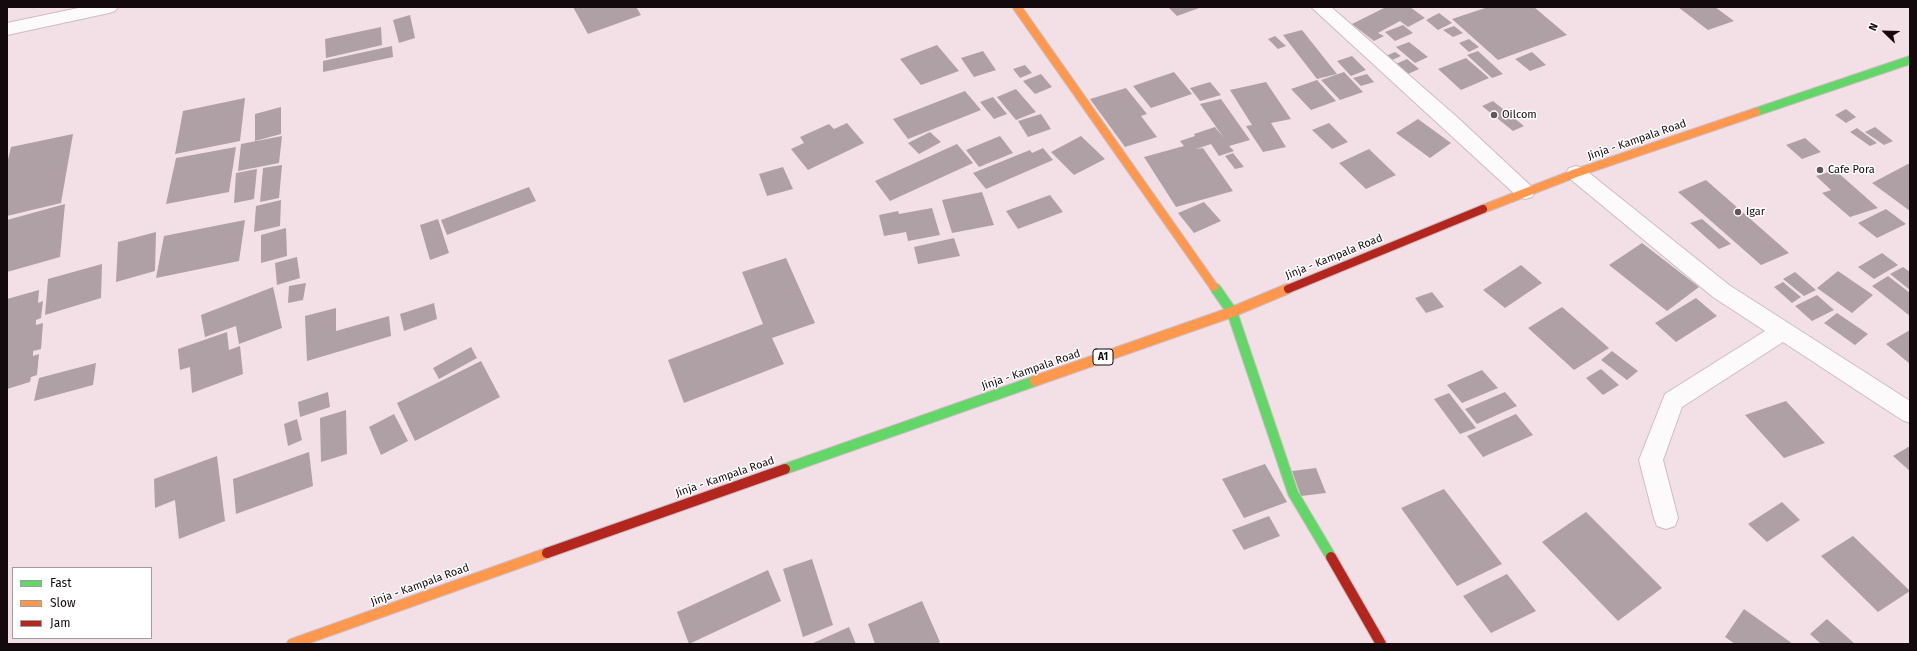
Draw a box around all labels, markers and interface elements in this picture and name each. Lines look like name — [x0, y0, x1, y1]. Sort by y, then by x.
north arrow — [1865, 12, 1905, 52]
text: N — [1866, 21, 1881, 33]
place label: Oilcom — [1502, 108, 1537, 122]
marker: Oilcom — [1489, 110, 1499, 120]
street label: Jinja - Kampala Road — [1586, 117, 1688, 163]
place label: Cafe Pora — [1828, 163, 1875, 177]
marker: Cafe Pora — [1815, 165, 1825, 175]
place label: Igar — [1746, 205, 1765, 219]
marker: Igar — [1733, 207, 1743, 217]
street label: Jinja - Kampala Road — [1283, 231, 1385, 283]
street label: Jinja - Kampala Road — [980, 347, 1082, 393]
road number: A1 — [1093, 349, 1113, 365]
street label: Jinja - Kampala Road — [674, 454, 776, 500]
street label: Jinja - Kampala Road — [369, 561, 471, 609]
legend — [12, 567, 152, 639]
text: Fast — [50, 576, 72, 590]
text: Slow — [50, 596, 76, 610]
text: Jam — [50, 616, 70, 630]

